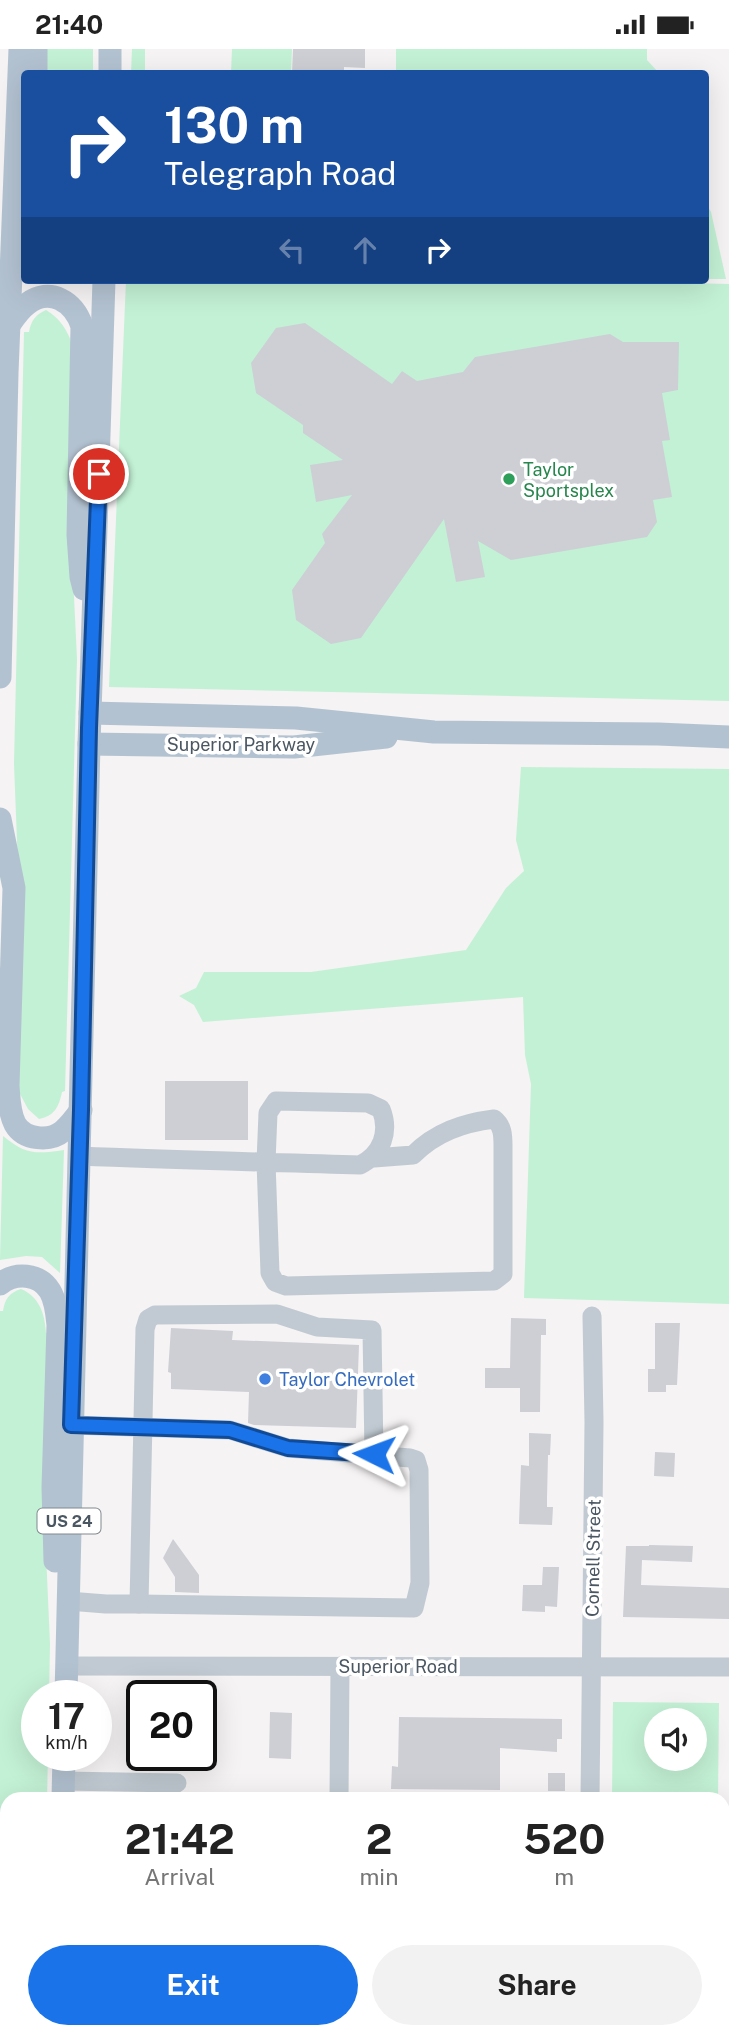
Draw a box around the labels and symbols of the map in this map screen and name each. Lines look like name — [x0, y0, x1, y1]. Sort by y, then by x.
pin — [69, 444, 129, 504]
place label: Taylor Sportsplex — [523, 459, 614, 501]
marker: Taylor Sportsplex — [501, 471, 517, 487]
street label: Superior Parkway — [167, 734, 316, 755]
place label: Taylor Chevrolet — [279, 1369, 415, 1390]
marker: Taylor Chevrolet — [257, 1371, 273, 1387]
position arrow — [337, 1417, 411, 1491]
street label: Cornell Street — [581, 1499, 605, 1617]
road number: US 24 — [38, 1509, 100, 1533]
street label: Superior Road — [338, 1656, 458, 1677]
speed limit sign: 20 — [126, 1680, 217, 1771]

